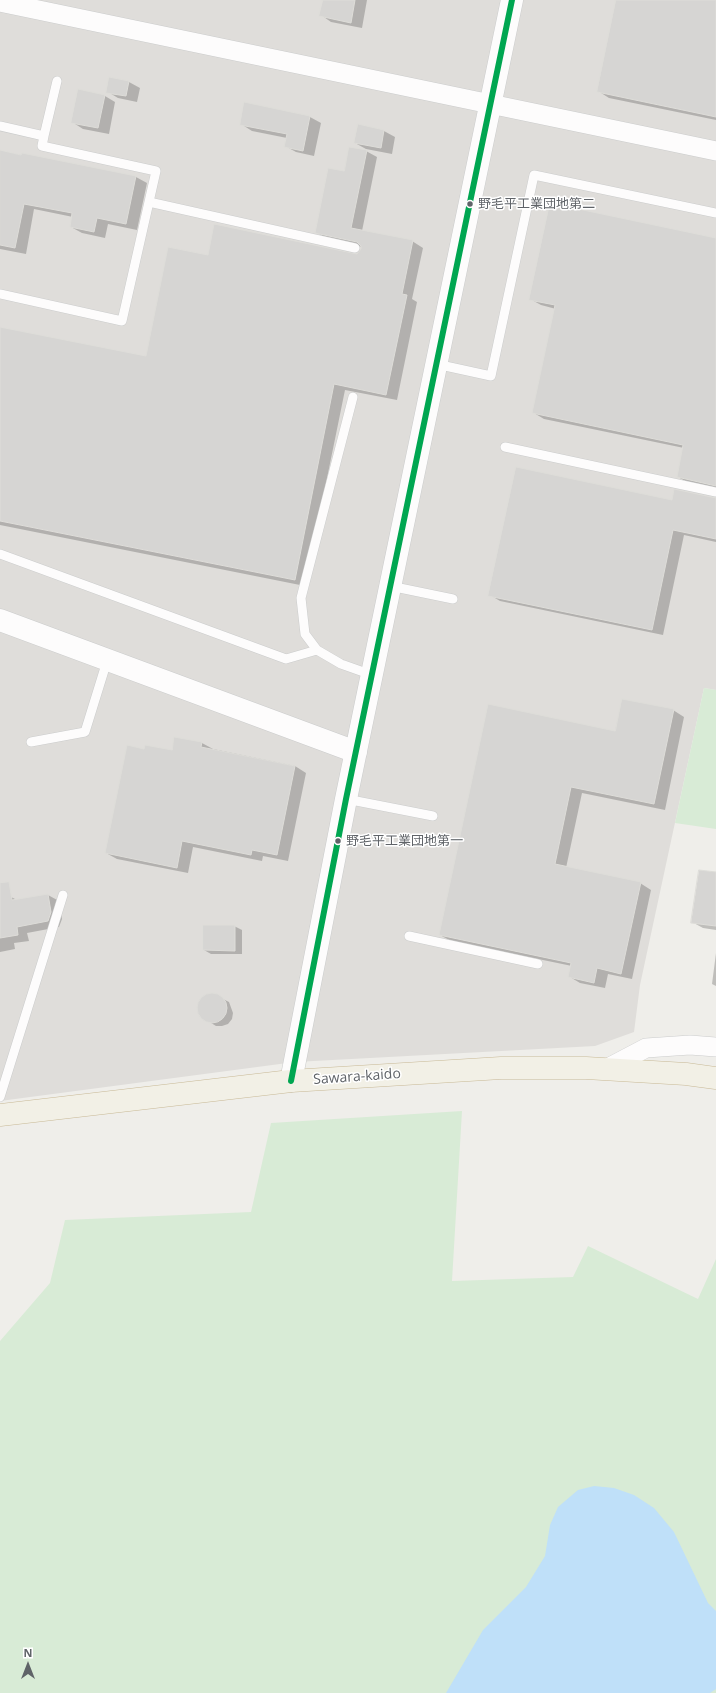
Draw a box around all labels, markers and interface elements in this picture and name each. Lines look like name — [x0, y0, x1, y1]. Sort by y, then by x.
place label: 野毛平工業団地第二 — [478, 196, 595, 212]
marker: 野毛平工業団地第二 — [465, 199, 475, 209]
place label: 野毛平工業団地第一 — [346, 833, 463, 849]
marker: 野毛平工業団地第一 — [333, 836, 343, 846]
street label: Sawara-kaido — [313, 1066, 401, 1088]
north arrow — [8, 1645, 48, 1685]
text: N — [24, 1645, 32, 1660]

